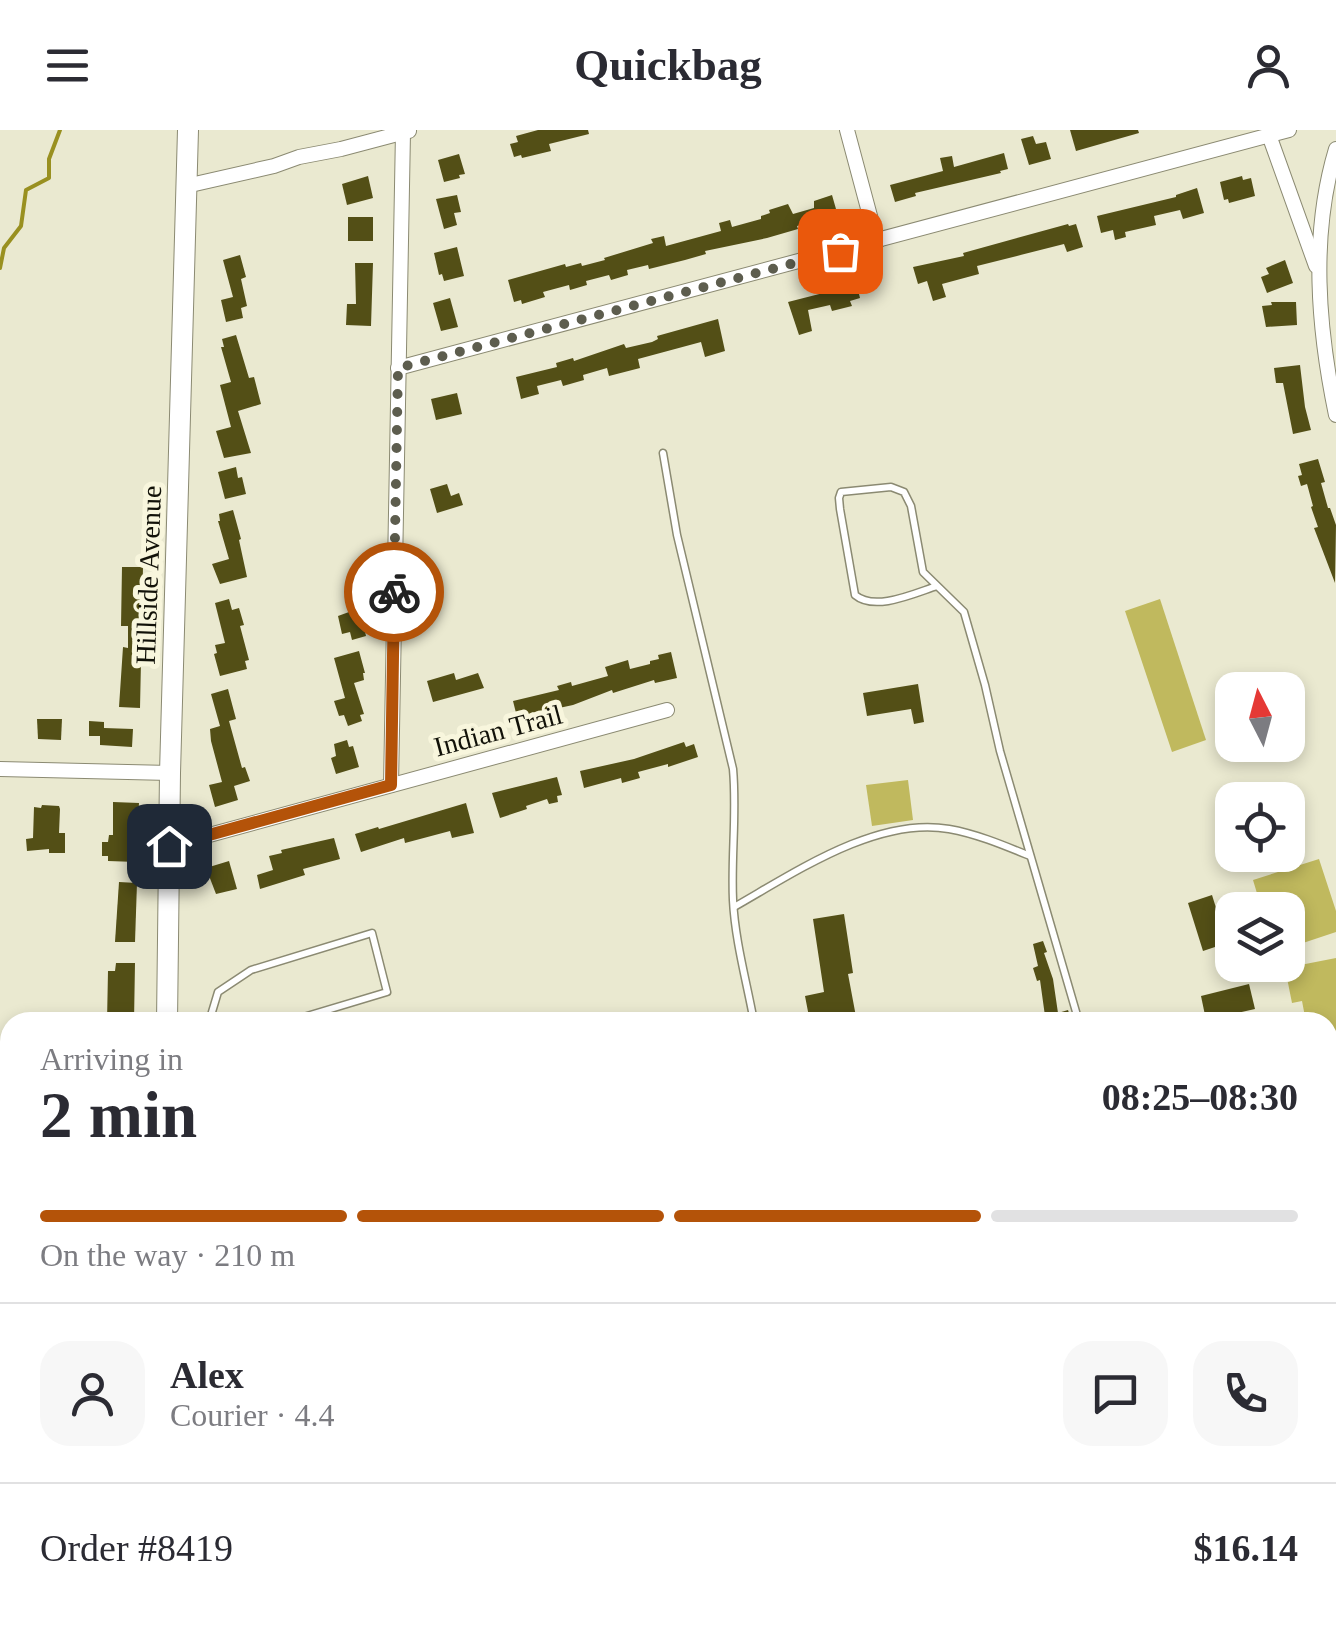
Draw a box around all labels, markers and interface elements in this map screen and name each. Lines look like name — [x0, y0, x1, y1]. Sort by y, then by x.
icon: menu — [40, 38, 95, 93]
icon: person — [1241, 38, 1296, 93]
text: Quickbag — [574, 40, 762, 90]
pin — [798, 209, 883, 294]
icon: bag — [813, 224, 868, 279]
street label: Hillside Avenue — [130, 485, 167, 665]
courier — [344, 542, 444, 642]
icon: bike — [367, 565, 422, 620]
north arrow — [1215, 672, 1305, 762]
map controls — [1215, 672, 1305, 982]
street label: Indian Trail — [431, 698, 566, 762]
button: locate — [1215, 782, 1305, 872]
pin — [127, 804, 212, 889]
icon: home — [142, 819, 197, 874]
button: layers — [1215, 892, 1305, 982]
text: Arriving in — [40, 1041, 183, 1077]
text: 08:25–08:30 — [1102, 1076, 1298, 1118]
text: 2 min — [40, 1079, 197, 1151]
text: On the way · 210 m — [40, 1237, 295, 1273]
button: person — [40, 1341, 145, 1446]
button: chat — [1063, 1341, 1168, 1446]
button: phone — [1193, 1341, 1298, 1446]
text: Alex — [170, 1354, 244, 1396]
text: Courier · 4.4 — [170, 1397, 334, 1433]
text: Order #8419 — [40, 1527, 233, 1569]
text: $16.14 — [1194, 1527, 1298, 1569]

